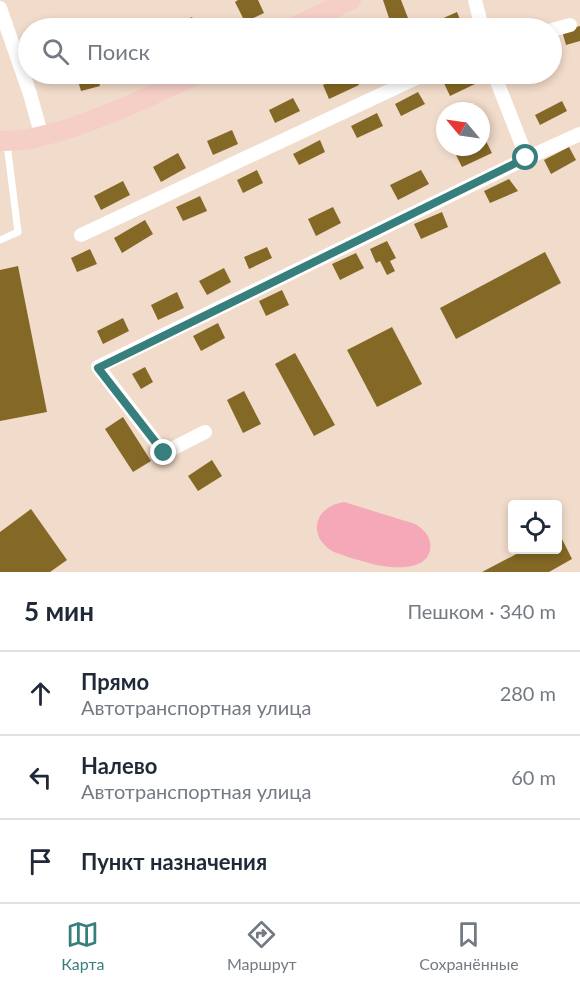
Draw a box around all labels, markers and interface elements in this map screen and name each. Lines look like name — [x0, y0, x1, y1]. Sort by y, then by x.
search box — [18, 18, 562, 84]
icon: search — [39, 35, 72, 68]
text: Поиск — [87, 38, 150, 65]
north arrow — [436, 102, 490, 156]
route start — [512, 144, 538, 170]
route end — [150, 439, 176, 465]
map controls — [508, 500, 562, 554]
button: locate — [508, 500, 562, 554]
text: 5 мин — [24, 595, 94, 627]
text: Пешком · 340 m — [407, 599, 556, 623]
text: Прямо — [81, 668, 149, 695]
icon: ahead — [24, 677, 57, 710]
text: 280 m — [500, 681, 556, 705]
text: Автотранспортная улица — [81, 695, 311, 719]
text: Налево — [81, 752, 157, 779]
icon: left — [24, 761, 57, 794]
text: 60 m — [511, 765, 556, 789]
text: Автотранспортная улица — [81, 779, 311, 803]
icon: arrive — [24, 845, 57, 878]
text: Пункт назначения — [81, 848, 267, 875]
tab: Карта — [61, 918, 104, 973]
tab: Маршрут — [227, 918, 297, 973]
tab: Сохранённые — [419, 918, 519, 973]

